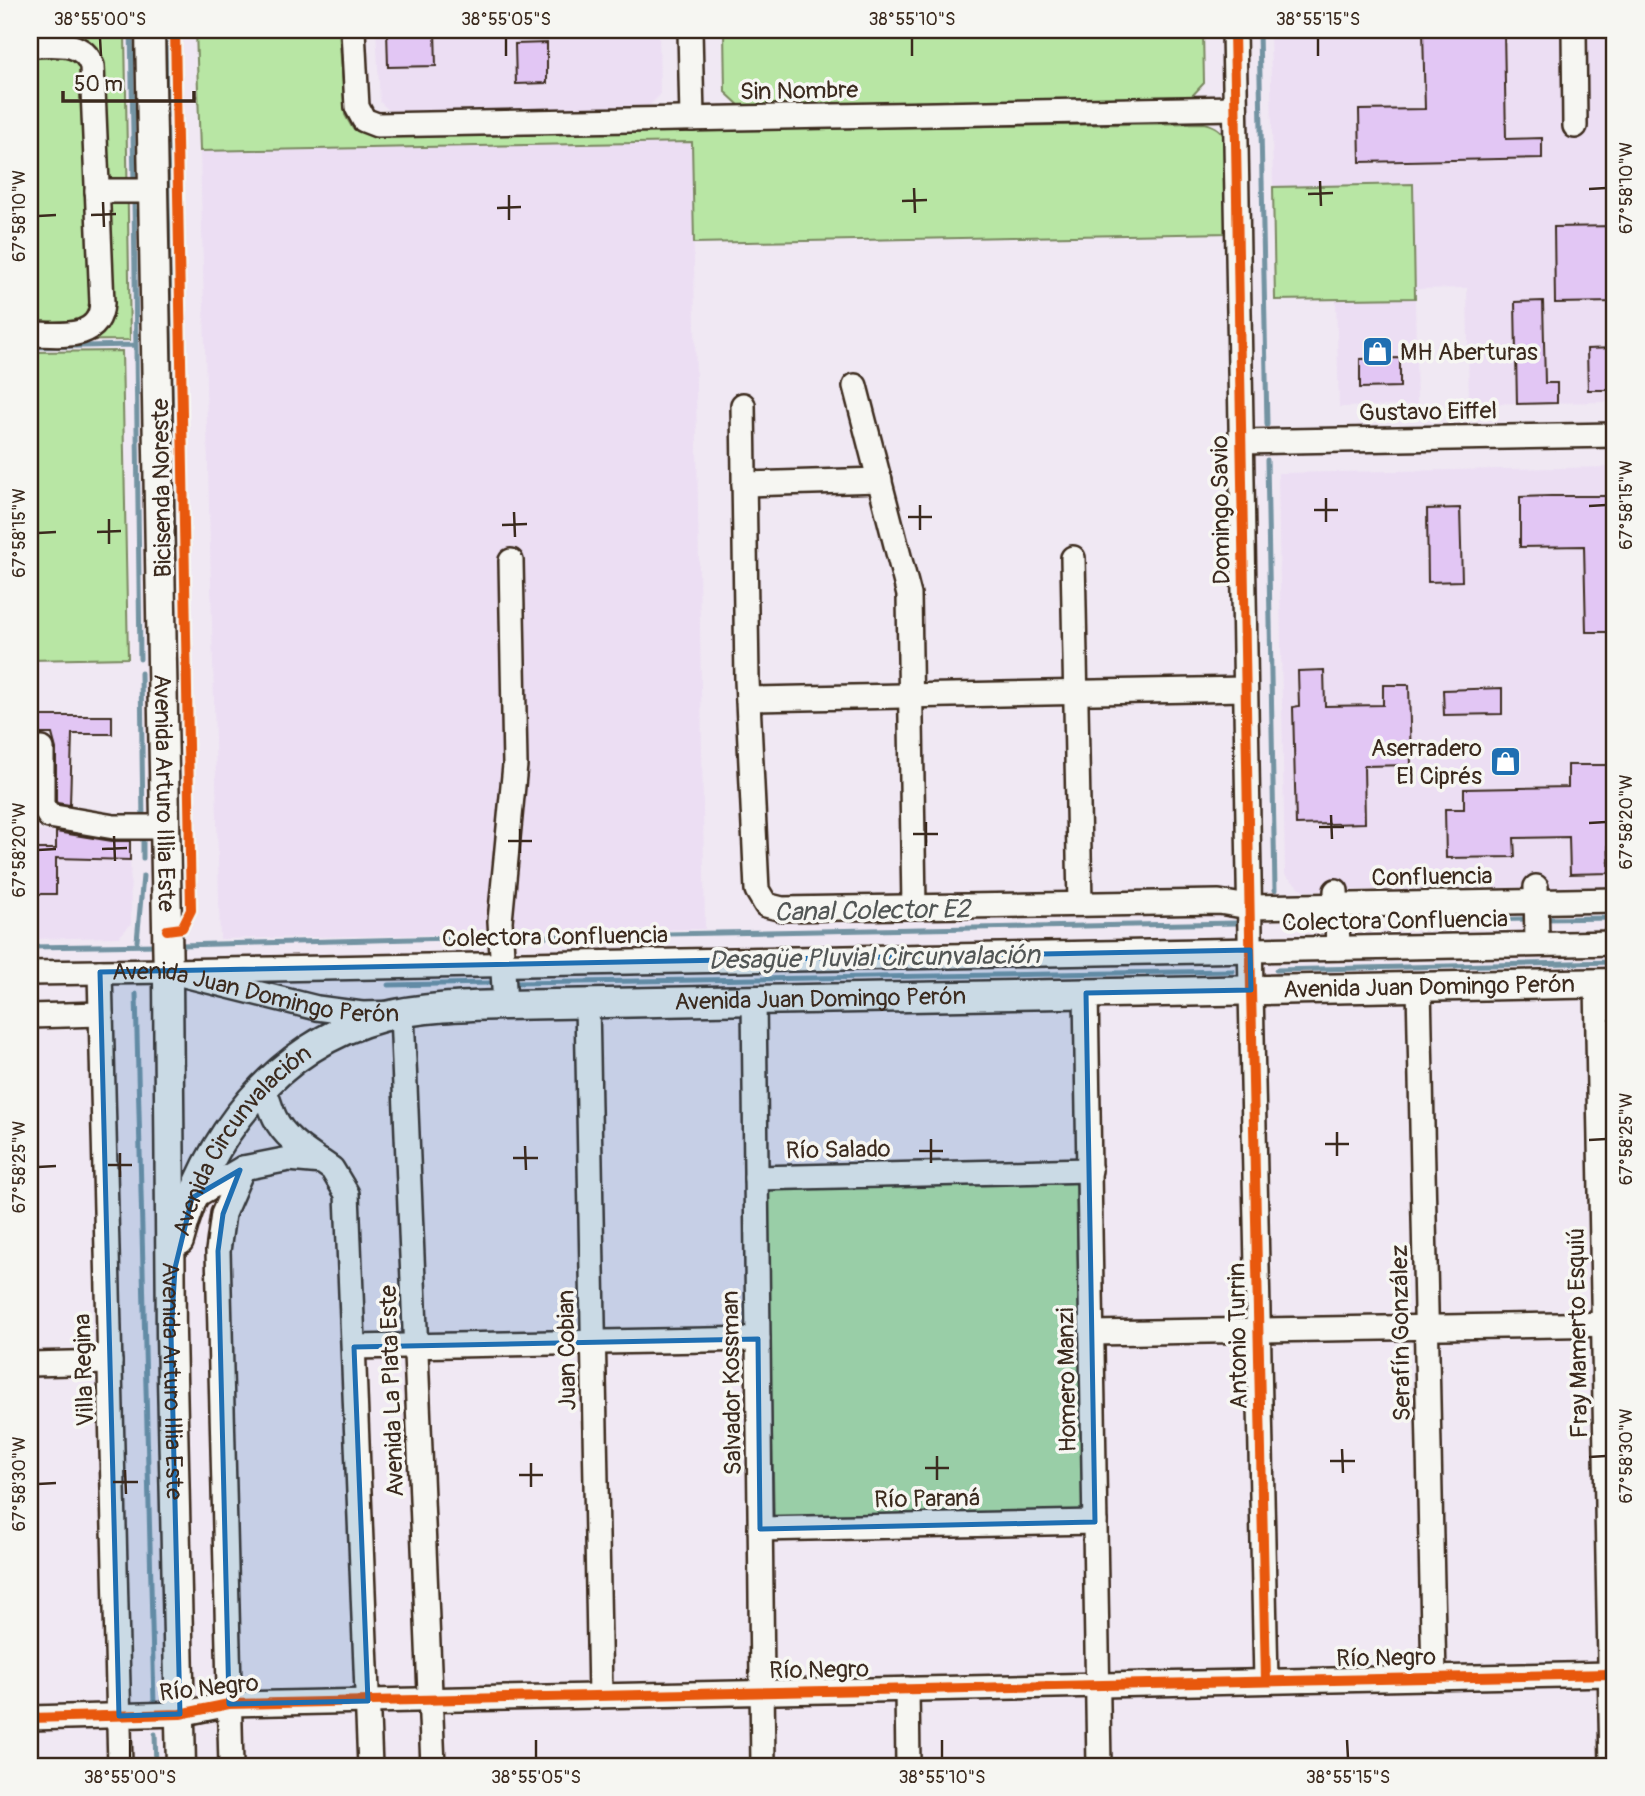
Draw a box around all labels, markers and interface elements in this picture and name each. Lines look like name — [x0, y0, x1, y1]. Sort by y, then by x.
text: 38°55'00"S — [54, 8, 146, 31]
text: 38°55'05"S — [461, 8, 551, 31]
text: 38°55'10"S — [868, 8, 956, 31]
text: 38°55'15"S — [1276, 8, 1360, 31]
scale bar — [63, 60, 194, 104]
text: 50 m — [74, 71, 123, 98]
street label: Sin Nombre — [740, 75, 859, 107]
text: 67°58'10"W — [1615, 142, 1638, 234]
text: 67°58'10"W — [8, 170, 31, 262]
shop icon: MH Aberturas — [1360, 335, 1394, 369]
place label: MH Aberturas — [1400, 338, 1538, 367]
street label: Gustavo Eiffel — [1359, 396, 1497, 428]
street label: Bicisenda Noreste — [146, 398, 178, 578]
street label: Domingo Savio — [1205, 435, 1237, 585]
text: 67°58'15"W — [1615, 460, 1638, 550]
text: 67°58'15"W — [8, 488, 31, 578]
street label: Avenida Arturo Illia Este — [148, 674, 181, 912]
place label: Aserradero El Ciprés — [1371, 734, 1482, 791]
shop icon: Aserradero El Ciprés — [1488, 745, 1522, 779]
text: 67°58'20"W — [1615, 774, 1638, 870]
text: 67°58'20"W — [8, 802, 31, 898]
street label: Confluencia — [1371, 861, 1493, 893]
water label: Canal Colector E2 — [774, 893, 973, 929]
street label: Colectora Confluencia — [1282, 905, 1508, 937]
street label: Colectora Confluencia — [442, 921, 668, 953]
water label: Desagüe Pluvial Circunvalación — [708, 939, 1041, 977]
street label: Avenida Juan Domingo Perón — [112, 956, 399, 1029]
street label: Avenida Juan Domingo Perón — [1283, 969, 1575, 1004]
street label: Avenida Juan Domingo Perón — [674, 981, 966, 1016]
street label: Avenida Circunvalación — [167, 1038, 317, 1239]
text: 67°58'25"W — [1615, 1093, 1638, 1185]
text: 67°58'25"W — [8, 1121, 31, 1213]
street label: Río Salado — [785, 1135, 891, 1165]
street label: Fray Mamerto Esquiú — [1562, 1227, 1594, 1439]
street label: Serafín González — [1385, 1244, 1417, 1422]
street label: Avenida Arturo Illia Este — [156, 1262, 189, 1500]
street label: Antonio Turrin — [1222, 1262, 1254, 1410]
street label: Avenida La Plata Este — [374, 1284, 410, 1498]
street label: Juan Cobian — [551, 1289, 583, 1411]
street label: Salvador Kossman — [716, 1290, 748, 1476]
street label: Homero Manzi — [1051, 1307, 1083, 1453]
street label: Villa Regina — [68, 1313, 100, 1427]
text: 67°58'30"W — [1615, 1408, 1638, 1504]
text: 67°58'30"W — [8, 1436, 31, 1532]
street label: Río Paraná — [874, 1484, 980, 1514]
street label: Río Negro — [1336, 1643, 1436, 1673]
street label: Río Negro — [769, 1655, 869, 1685]
street label: Río Negro — [158, 1668, 260, 1708]
text: 38°55'00"S — [84, 1766, 176, 1789]
text: 38°55'05"S — [491, 1766, 581, 1789]
text: 38°55'10"S — [898, 1766, 986, 1789]
text: 38°55'15"S — [1306, 1766, 1390, 1789]

